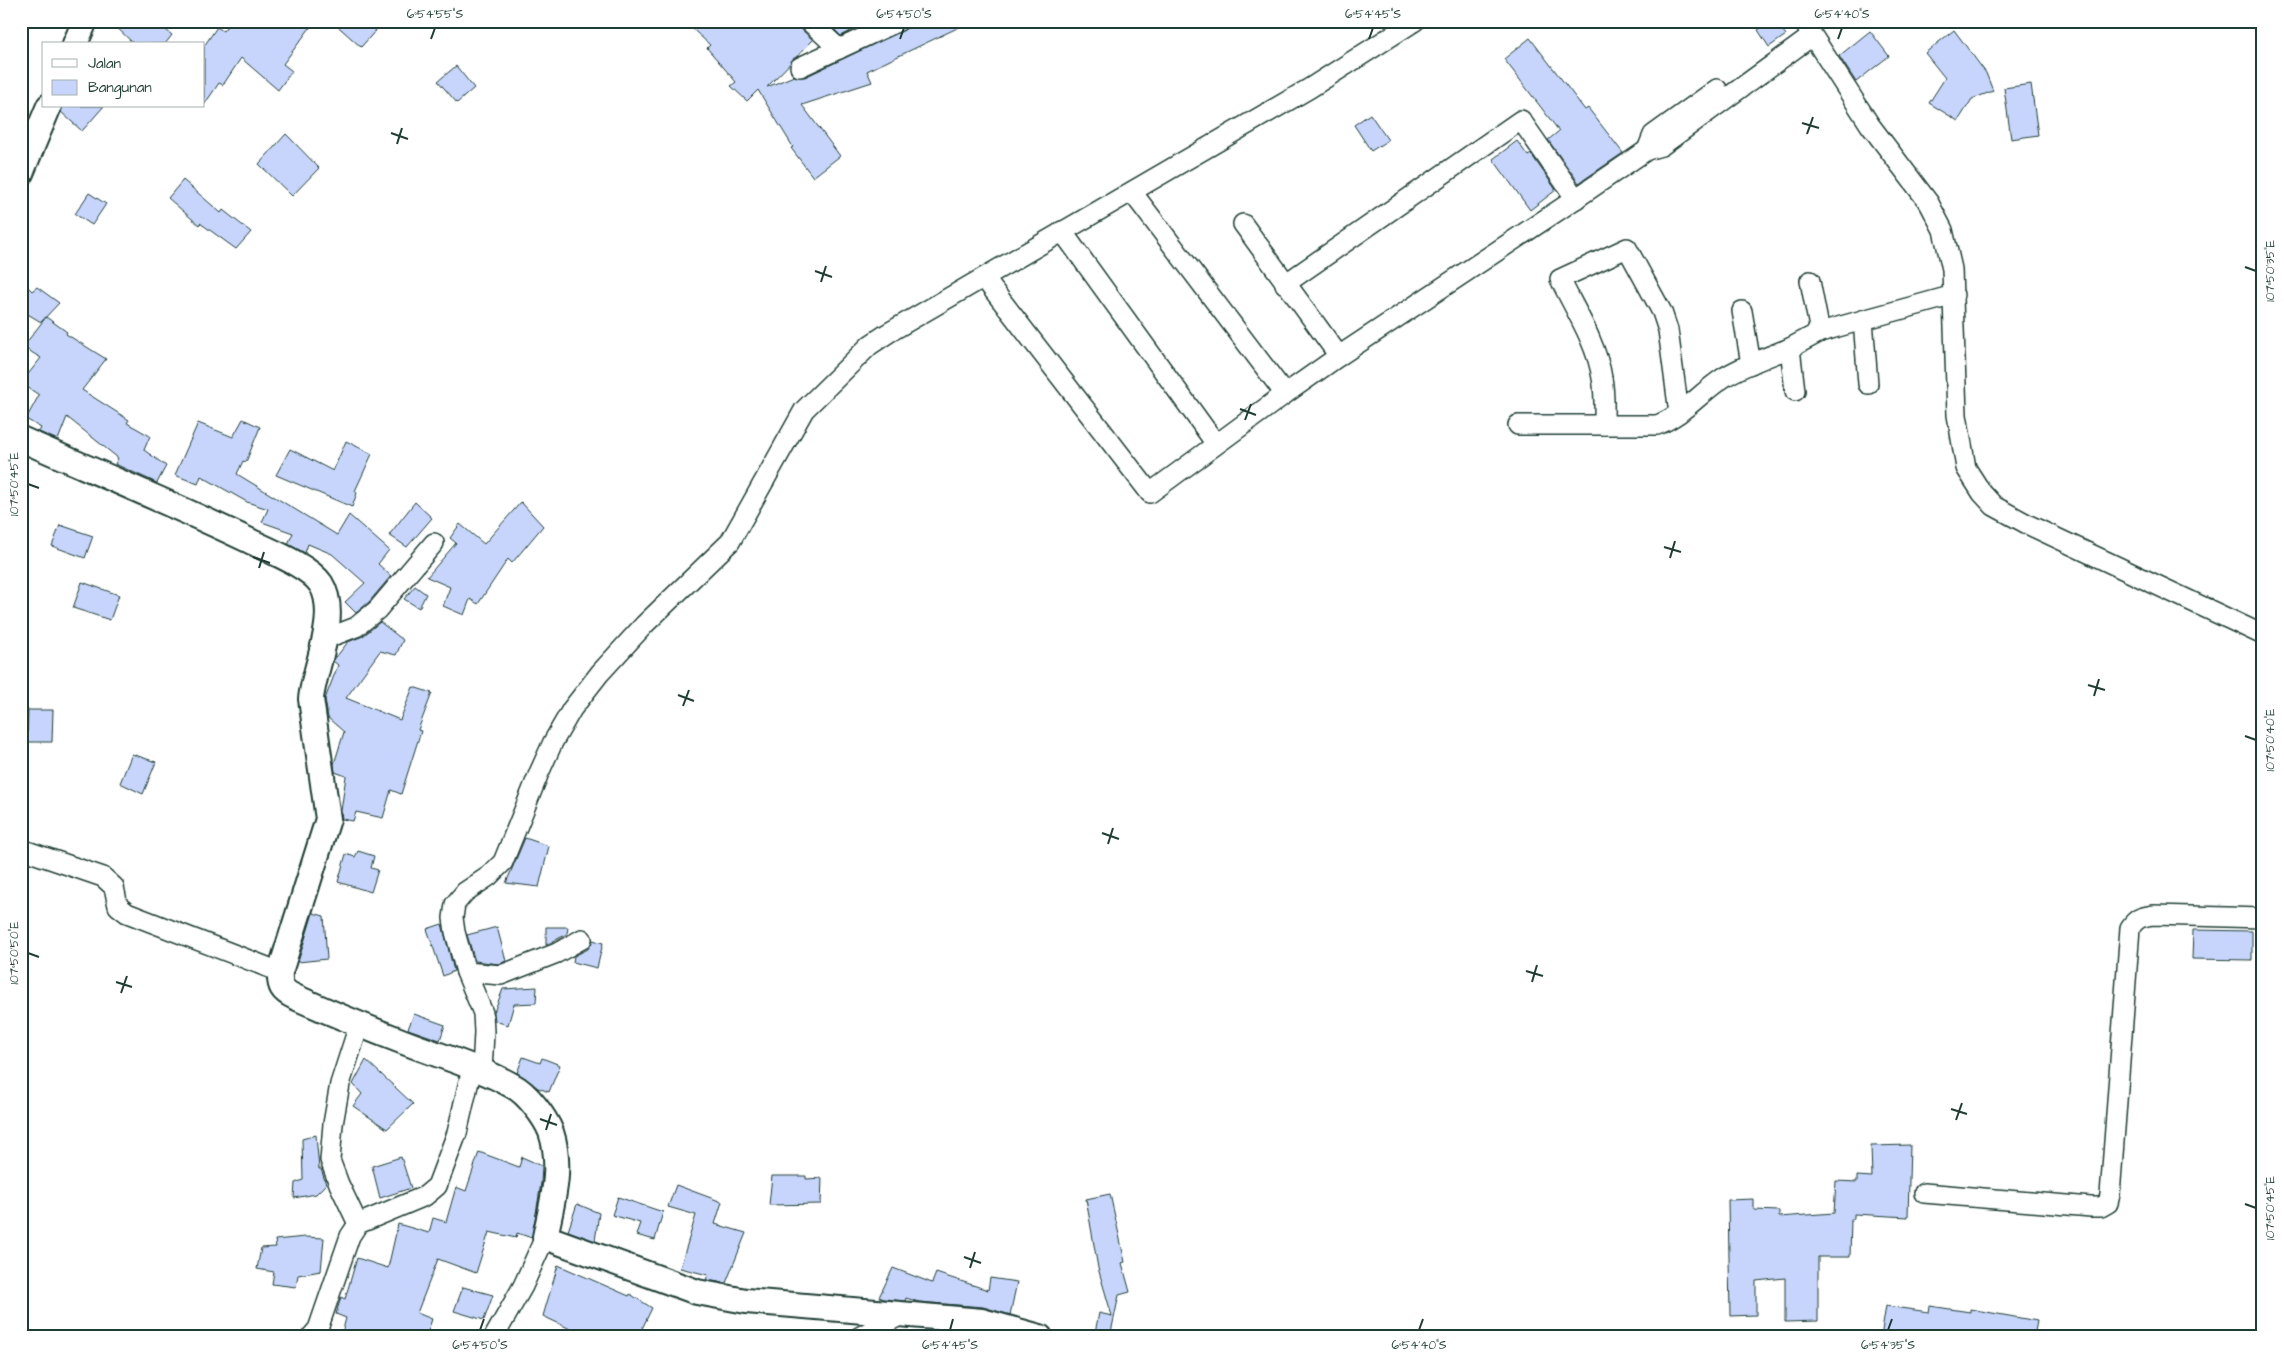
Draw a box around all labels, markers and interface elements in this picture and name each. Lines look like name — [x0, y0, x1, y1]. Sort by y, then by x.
text: 6°54'55"S — [407, 6, 463, 23]
text: 6°54'50"S — [876, 6, 932, 23]
text: 6°54'45"S — [1345, 6, 1401, 23]
text: 6°54'40"S — [1814, 6, 1870, 23]
legend — [42, 42, 205, 108]
text: Jalan — [88, 53, 122, 74]
text: Bangunan — [88, 77, 152, 99]
text: 107°50'35"E — [2262, 240, 2279, 302]
text: 107°50'45"E — [6, 452, 23, 516]
text: 107°50'40"E — [2262, 709, 2279, 771]
text: 107°50'50"E — [6, 921, 23, 985]
text: 107°50'45"E — [2262, 1176, 2279, 1240]
text: 6°54'50"S — [452, 1337, 508, 1354]
text: 6°54'45"S — [922, 1337, 978, 1354]
text: 6°54'40"S — [1391, 1337, 1447, 1354]
text: 6°54'35"S — [1861, 1337, 1915, 1354]

